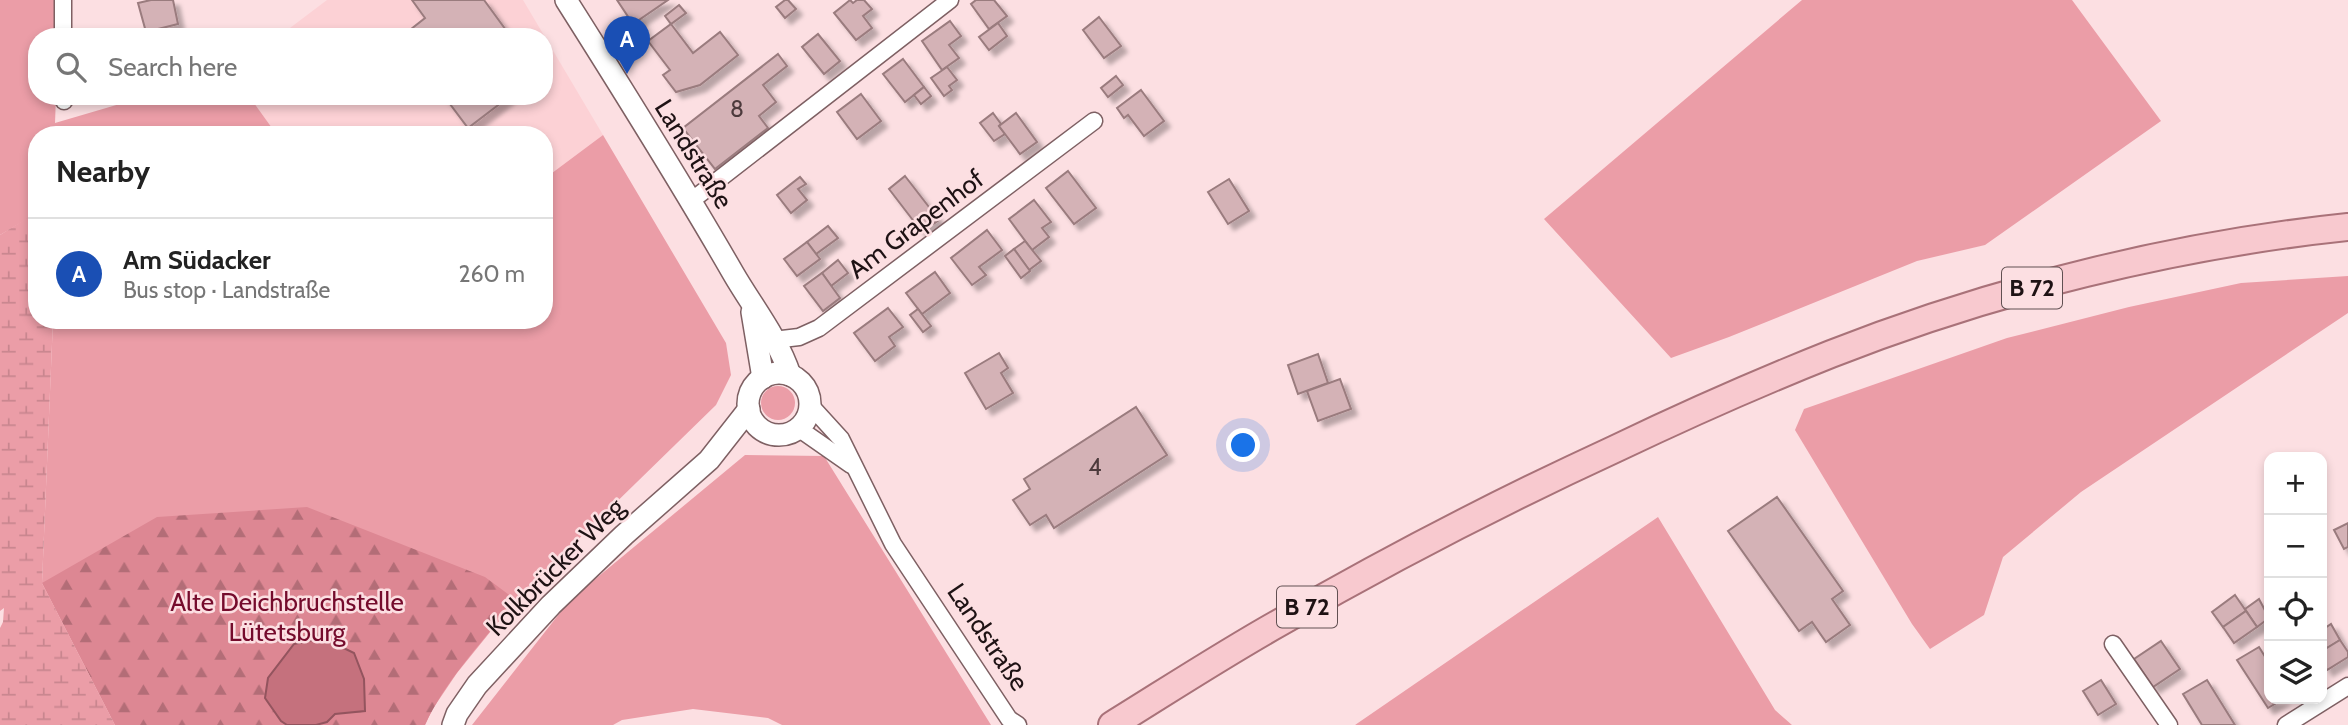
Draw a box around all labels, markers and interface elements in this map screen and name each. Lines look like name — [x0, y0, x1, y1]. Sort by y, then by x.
pin: A — [604, 16, 650, 74]
search box — [28, 28, 553, 105]
icon: search — [52, 48, 90, 86]
text: Search here — [108, 51, 237, 83]
street label: Landstraße — [648, 93, 740, 215]
house number: 8 — [730, 95, 744, 123]
text: Nearby — [56, 153, 150, 190]
street label: Am Grapenhof — [842, 162, 991, 285]
text: Am Südacker — [123, 244, 271, 276]
text: A — [72, 260, 86, 288]
text: 260 m — [458, 260, 525, 288]
road number: B 72 — [2002, 268, 2062, 309]
text: Bus stop · Landstraße — [123, 276, 330, 304]
your location — [1226, 428, 1260, 462]
map controls — [2264, 452, 2327, 704]
button: + — [2264, 452, 2327, 515]
house number: 4 — [1088, 453, 1102, 481]
street label: Kolkbrücker Weg — [479, 490, 632, 643]
button: − — [2264, 515, 2327, 578]
street label: Landstraße — [940, 577, 1036, 697]
button: locate — [2264, 578, 2327, 641]
park label: Alte Deichbruchstelle Lütetsburg — [170, 586, 404, 648]
road number: B 72 — [1277, 586, 1337, 628]
button: layers — [2264, 641, 2327, 704]

